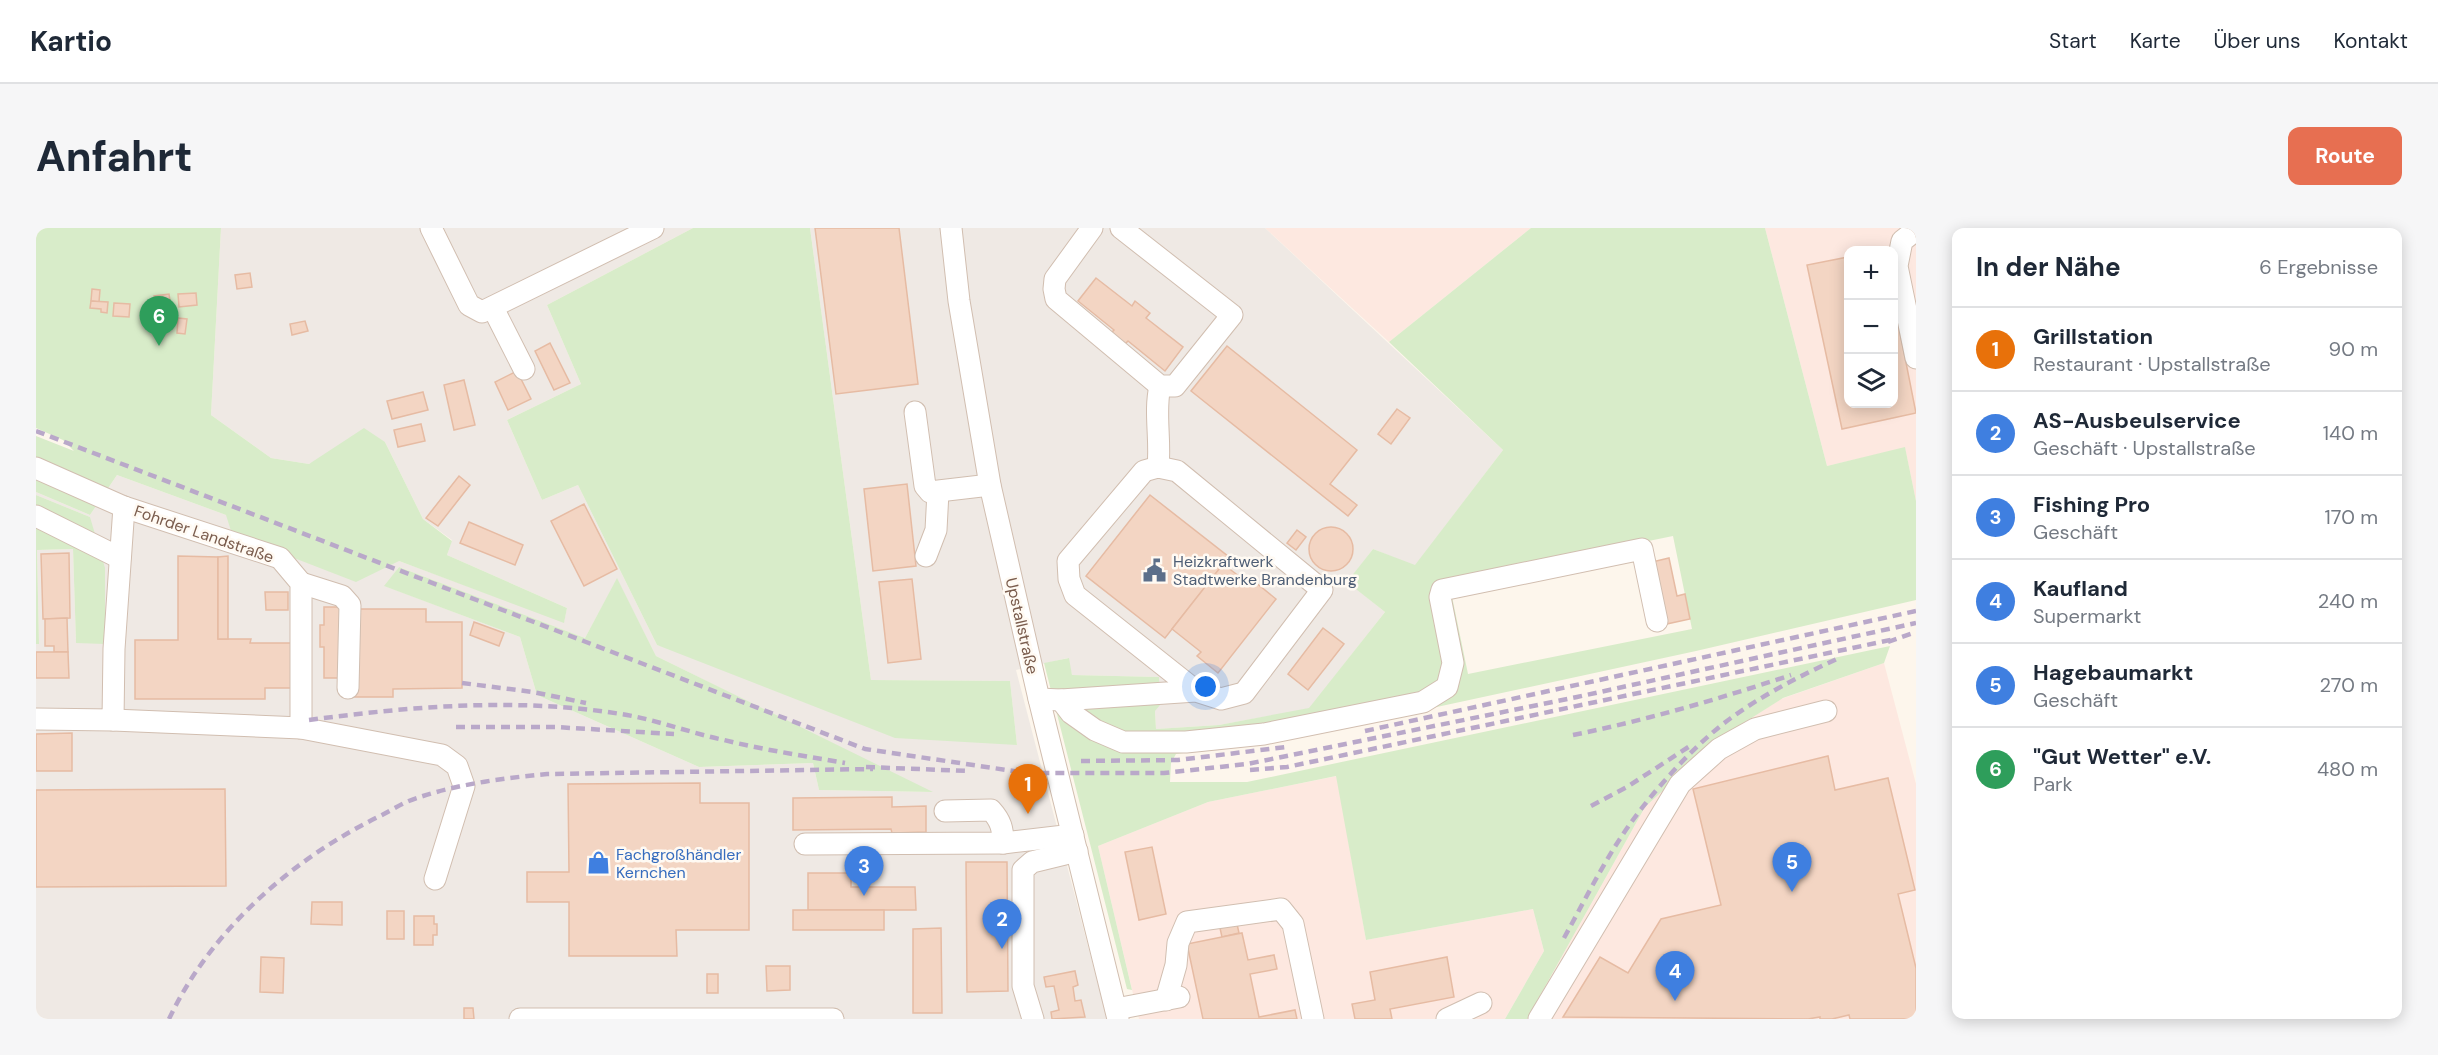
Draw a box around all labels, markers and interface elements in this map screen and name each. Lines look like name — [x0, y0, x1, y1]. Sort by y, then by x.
text: Kartio — [30, 23, 112, 60]
text: Start — [2049, 27, 2097, 55]
text: Karte — [2130, 27, 2181, 55]
text: Über uns — [2214, 27, 2300, 55]
text: Kontakt — [2333, 27, 2408, 55]
button: Route — [2288, 127, 2402, 185]
text: Anfahrt — [36, 129, 192, 184]
map controls — [1844, 246, 1898, 408]
button: + — [1844, 246, 1898, 300]
text: In der Nähe — [1976, 250, 2121, 284]
text: 6 Ergebnisse — [2259, 254, 2378, 280]
pin: 6 — [140, 296, 178, 346]
button: − — [1844, 300, 1898, 354]
text: Grillstation — [2033, 322, 2153, 351]
text: 1 — [1992, 336, 1999, 362]
text: 90 m — [2329, 336, 2378, 362]
text: Restaurant · Upstallstraße — [2033, 351, 2271, 377]
button: layers — [1844, 354, 1898, 408]
text: AS-Ausbeulservice — [2033, 406, 2241, 435]
text: 2 — [1990, 420, 2001, 446]
text: 140 m — [2323, 420, 2378, 446]
text: Geschäft · Upstallstraße — [2033, 435, 2256, 461]
text: Fishing Pro — [2033, 490, 2150, 519]
street label: Fohrder Landstraße — [131, 500, 277, 568]
text: 3 — [1989, 504, 2002, 530]
text: 170 m — [2325, 504, 2378, 530]
text: Geschäft — [2033, 519, 2118, 545]
place label: Heizkraftwerk Stadtwerke Brandenburg — [1173, 551, 1357, 590]
public building icon: Heizkraftwerk Stadtwerke Brandenburg — [1142, 557, 1168, 583]
text: Kaufland — [2033, 574, 2128, 603]
street label: Upstallstraße — [1001, 576, 1043, 676]
text: 4 — [1989, 588, 2002, 614]
text: 240 m — [2318, 588, 2378, 614]
text: Supermarkt — [2033, 603, 2141, 629]
text: Hagebaumarkt — [2033, 658, 2193, 687]
your location — [1191, 672, 1220, 701]
text: 5 — [1989, 672, 2002, 698]
text: 270 m — [2320, 672, 2378, 698]
text: Geschäft — [2033, 687, 2118, 713]
text: "Gut Wetter" e.V. — [2033, 742, 2211, 771]
text: 6 — [1989, 756, 2002, 782]
text: 480 m — [2317, 756, 2378, 782]
pin: 1 — [1008, 764, 1048, 814]
text: Park — [2033, 771, 2073, 797]
pin: 5 — [1772, 842, 1812, 892]
place label: Fachgroßhändler Kernchen — [616, 844, 741, 883]
pin: 3 — [844, 846, 884, 896]
shop icon: Fachgroßhändler Kernchen — [585, 850, 611, 876]
pin: 2 — [982, 900, 1022, 949]
pin: 4 — [1656, 952, 1694, 1001]

